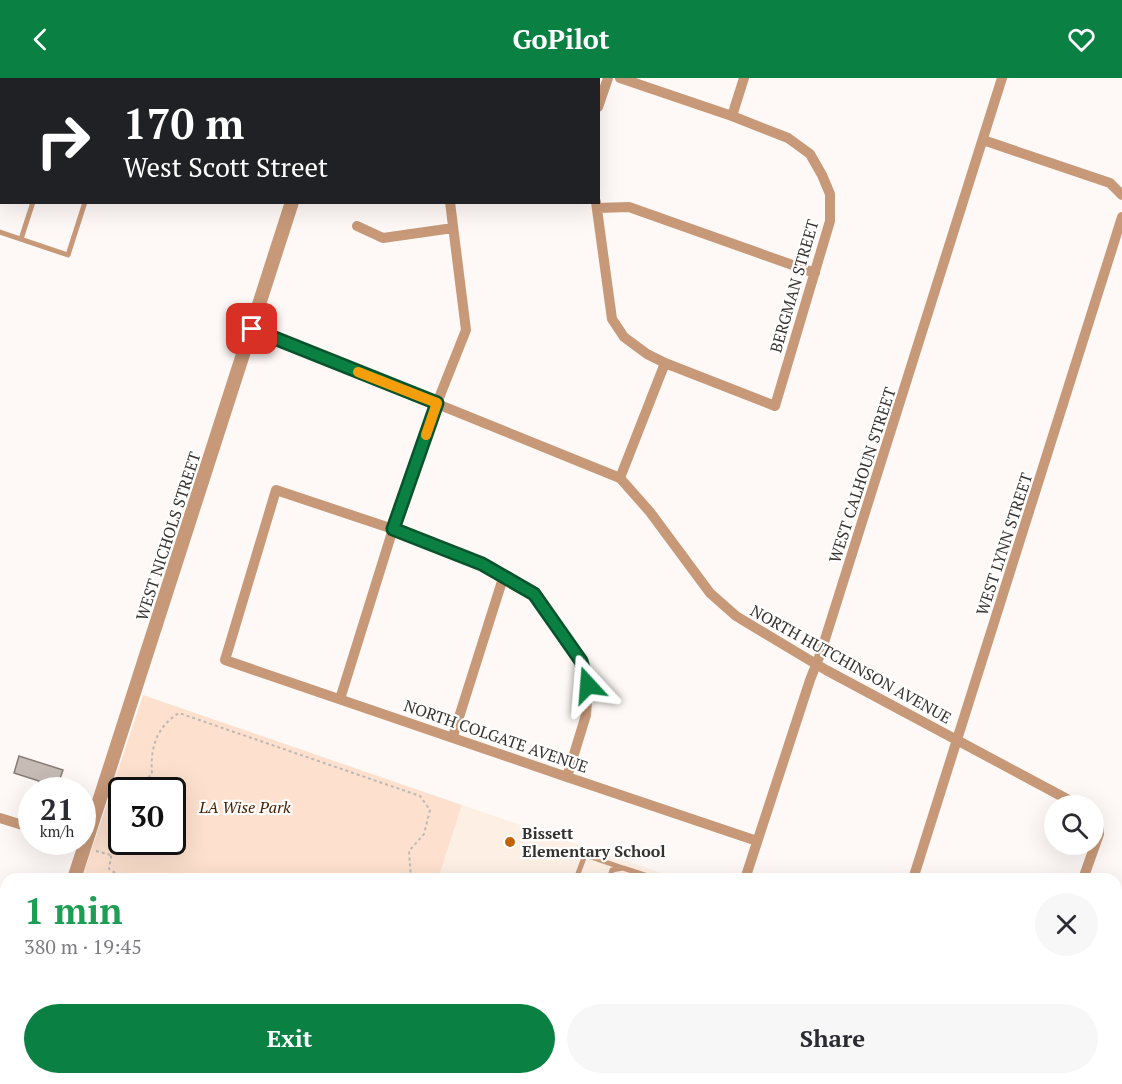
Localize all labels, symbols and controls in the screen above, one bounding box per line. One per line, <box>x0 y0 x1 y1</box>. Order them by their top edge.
text: GoPilot <box>512 21 610 57</box>
icon: back <box>24 23 57 56</box>
icon: heart <box>1065 23 1098 56</box>
text: 170 m <box>123 95 244 151</box>
icon: right <box>24 102 102 180</box>
text: West Scott Street <box>123 149 328 185</box>
street label: BERGMAN STREET <box>764 217 824 355</box>
pin <box>226 303 277 354</box>
icon: arrive <box>235 312 268 345</box>
street label: WEST CALHOUN STREET <box>823 384 901 566</box>
street label: WEST NICHOLS STREET <box>130 449 206 623</box>
street label: WEST LYNN STREET <box>971 470 1037 618</box>
street label: NORTH HUTCHINSON AVENUE <box>747 599 955 729</box>
position arrow <box>556 653 620 717</box>
street label: NORTH COLGATE AVENUE <box>401 694 591 778</box>
speed limit sign: 30 <box>108 777 186 855</box>
text: 21 <box>40 789 74 829</box>
map controls <box>1044 795 1104 855</box>
button: search <box>1044 795 1104 855</box>
park label: LA Wise Park <box>198 796 291 818</box>
text: km/h <box>40 821 74 841</box>
place label: Bissett Elementary School <box>522 822 666 862</box>
marker: Bissett Elementary School <box>503 835 517 849</box>
text: 1 min <box>24 887 122 934</box>
button: close <box>1035 893 1098 956</box>
text: 380 m · 19:45 <box>24 933 142 960</box>
button: Exit <box>24 1004 555 1073</box>
button: Share <box>567 1004 1098 1073</box>

